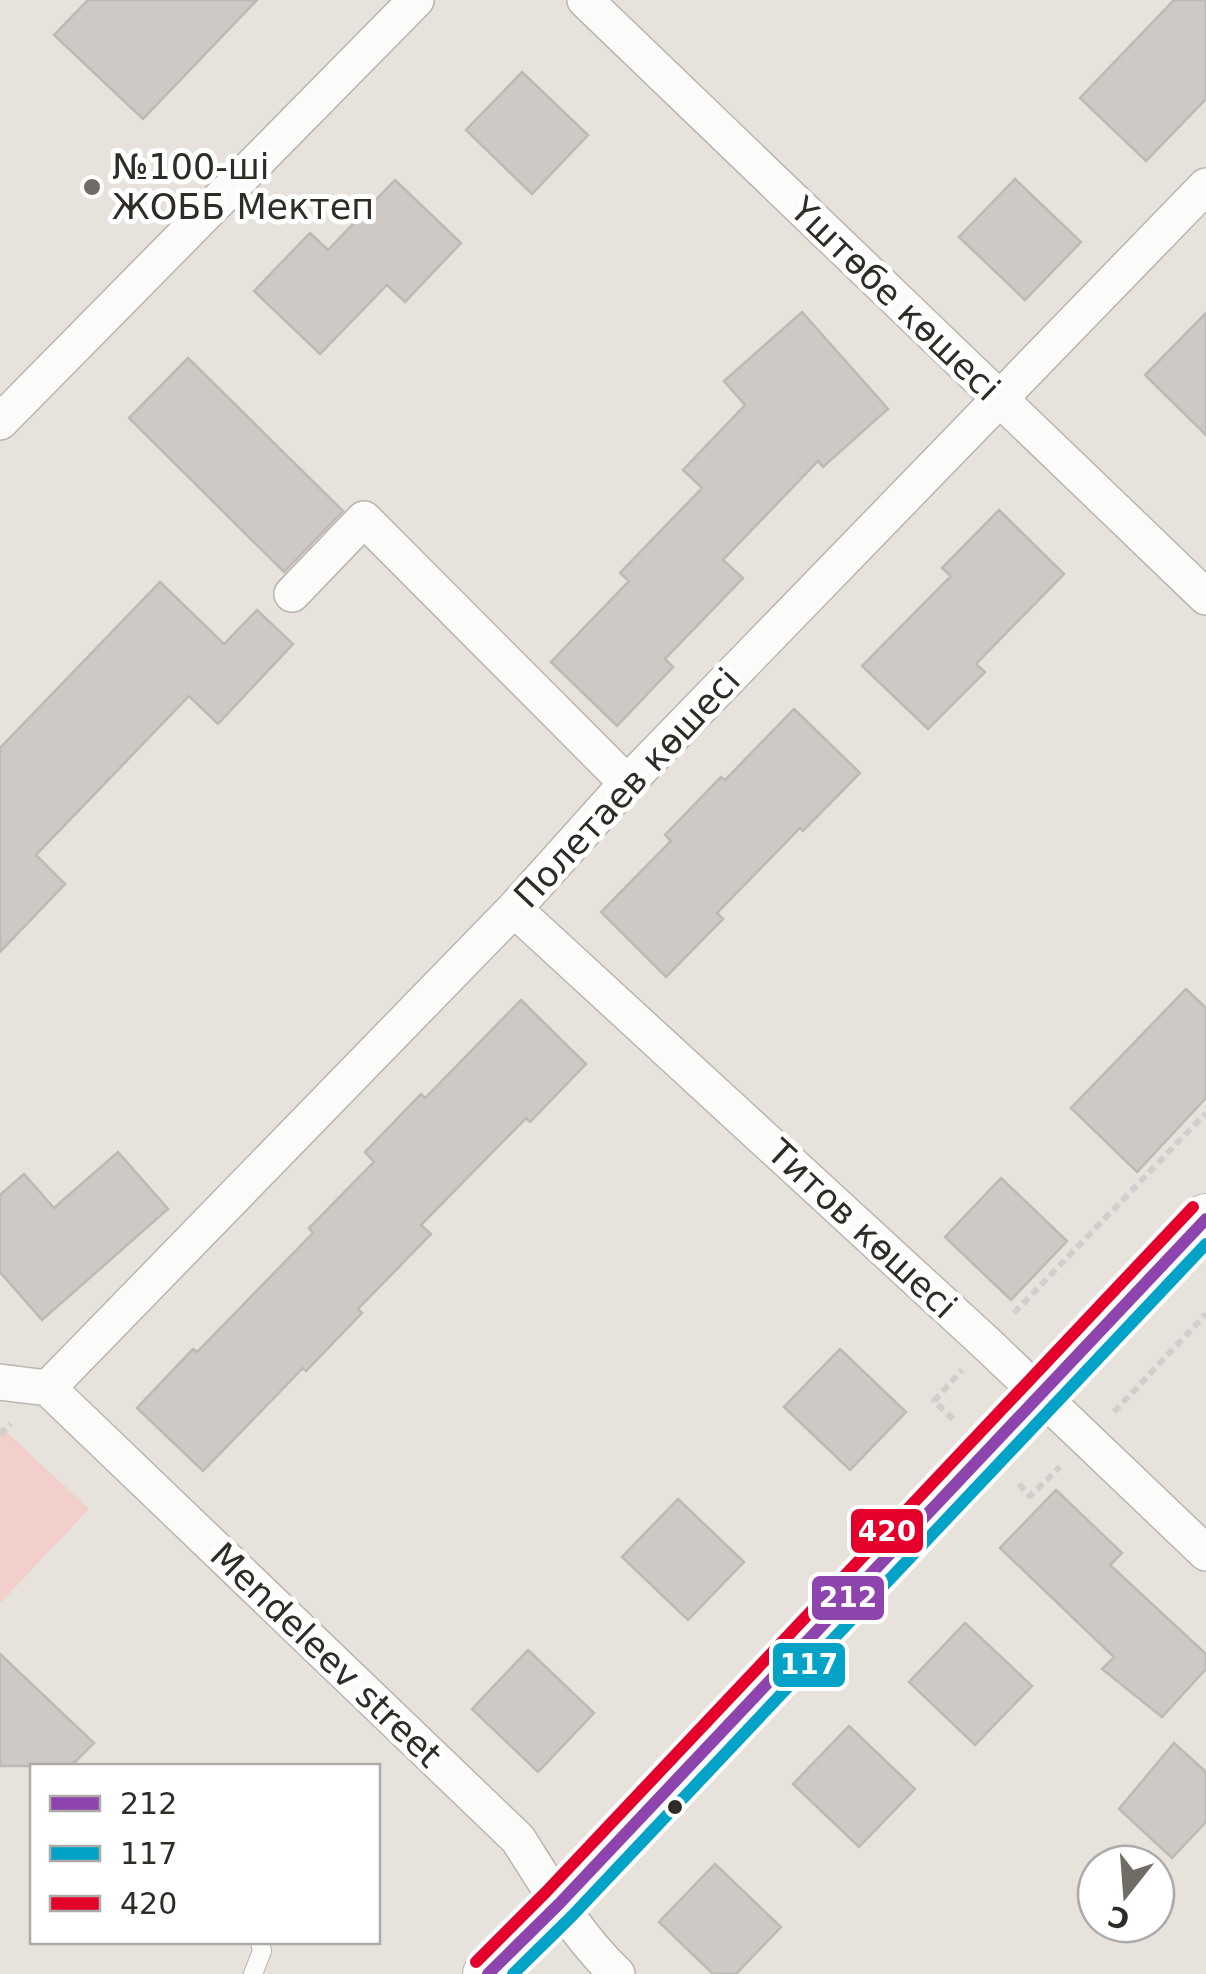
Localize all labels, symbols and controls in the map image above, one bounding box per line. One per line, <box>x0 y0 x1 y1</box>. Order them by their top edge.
place label: №100-ші ЖОББ Мектеп <box>112 147 374 227</box>
marker: №100-ші ЖОББ Мектеп <box>81 176 103 198</box>
street label: Үштөбе көшесі <box>782 189 1008 409</box>
street label: Полетаев көшесі <box>506 660 748 916</box>
street label: Титов көшесі <box>759 1131 964 1326</box>
line badge: 420 <box>849 1507 925 1555</box>
text: 420 <box>858 1515 916 1548</box>
street label: Mendeleev street <box>203 1535 449 1775</box>
line badge: 212 <box>810 1574 886 1622</box>
text: 212 <box>819 1581 877 1614</box>
line badge: 117 <box>771 1641 847 1689</box>
text: 117 <box>780 1648 838 1681</box>
legend <box>30 1764 380 1944</box>
text: 212 <box>120 1786 177 1821</box>
unlabelled marker <box>665 1797 685 1817</box>
text: 117 <box>120 1836 177 1871</box>
north arrow <box>1076 1844 1176 1944</box>
text: 420 <box>120 1886 177 1921</box>
text: С <box>1104 1899 1133 1936</box>

